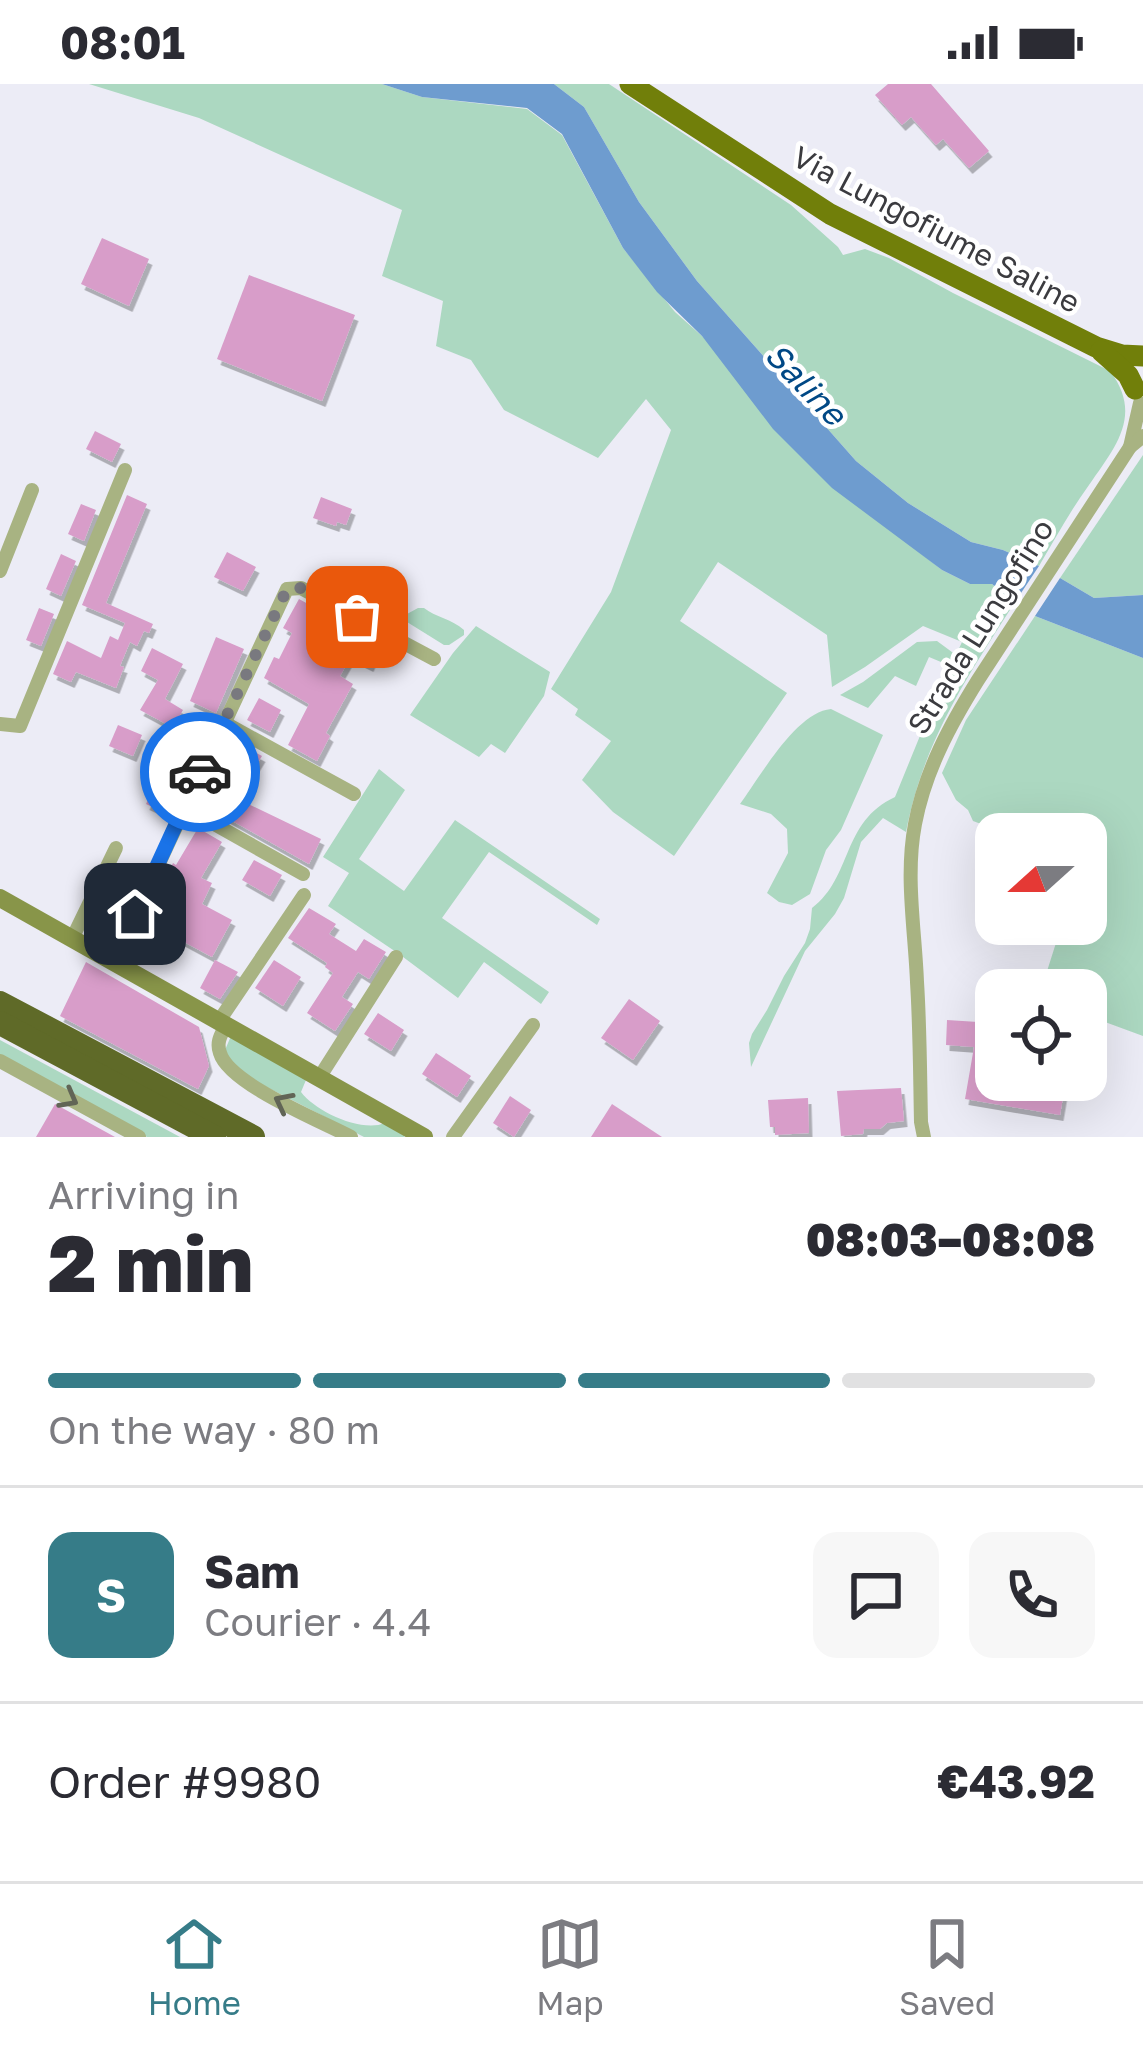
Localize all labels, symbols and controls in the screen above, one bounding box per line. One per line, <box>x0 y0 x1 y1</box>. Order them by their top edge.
text: 08:01 <box>60 15 185 69</box>
street label: Via Lungofiume Saline <box>787 138 1086 320</box>
water label: Saline <box>758 335 857 435</box>
street label: Strada Lungofino <box>900 512 1061 741</box>
pin <box>306 566 408 668</box>
icon: bag <box>324 584 390 650</box>
courier <box>140 712 260 832</box>
icon: car <box>167 739 233 805</box>
north arrow <box>975 813 1107 945</box>
map controls <box>975 813 1107 1101</box>
pin <box>84 863 186 965</box>
icon: home <box>102 881 168 947</box>
button: locate <box>975 969 1107 1101</box>
one-way arrow <box>57 1085 78 1108</box>
one-way arrow <box>274 1093 295 1116</box>
text: Arriving in <box>48 1171 239 1218</box>
text: 08:03–08:08 <box>806 1212 1095 1266</box>
text: 2 min <box>48 1216 253 1309</box>
text: On the way · 80 m <box>48 1406 380 1453</box>
button: chat <box>813 1532 939 1658</box>
button: phone <box>969 1532 1095 1658</box>
text: Sam <box>204 1544 300 1598</box>
text: S <box>96 1568 126 1622</box>
text: Courier · 4.4 <box>204 1598 432 1645</box>
text: Order #9980 <box>48 1754 321 1808</box>
text: €43.92 <box>937 1754 1095 1808</box>
tab: Home <box>148 1911 241 2022</box>
tab: Map <box>536 1911 604 2022</box>
tab: Saved <box>899 1911 995 2022</box>

